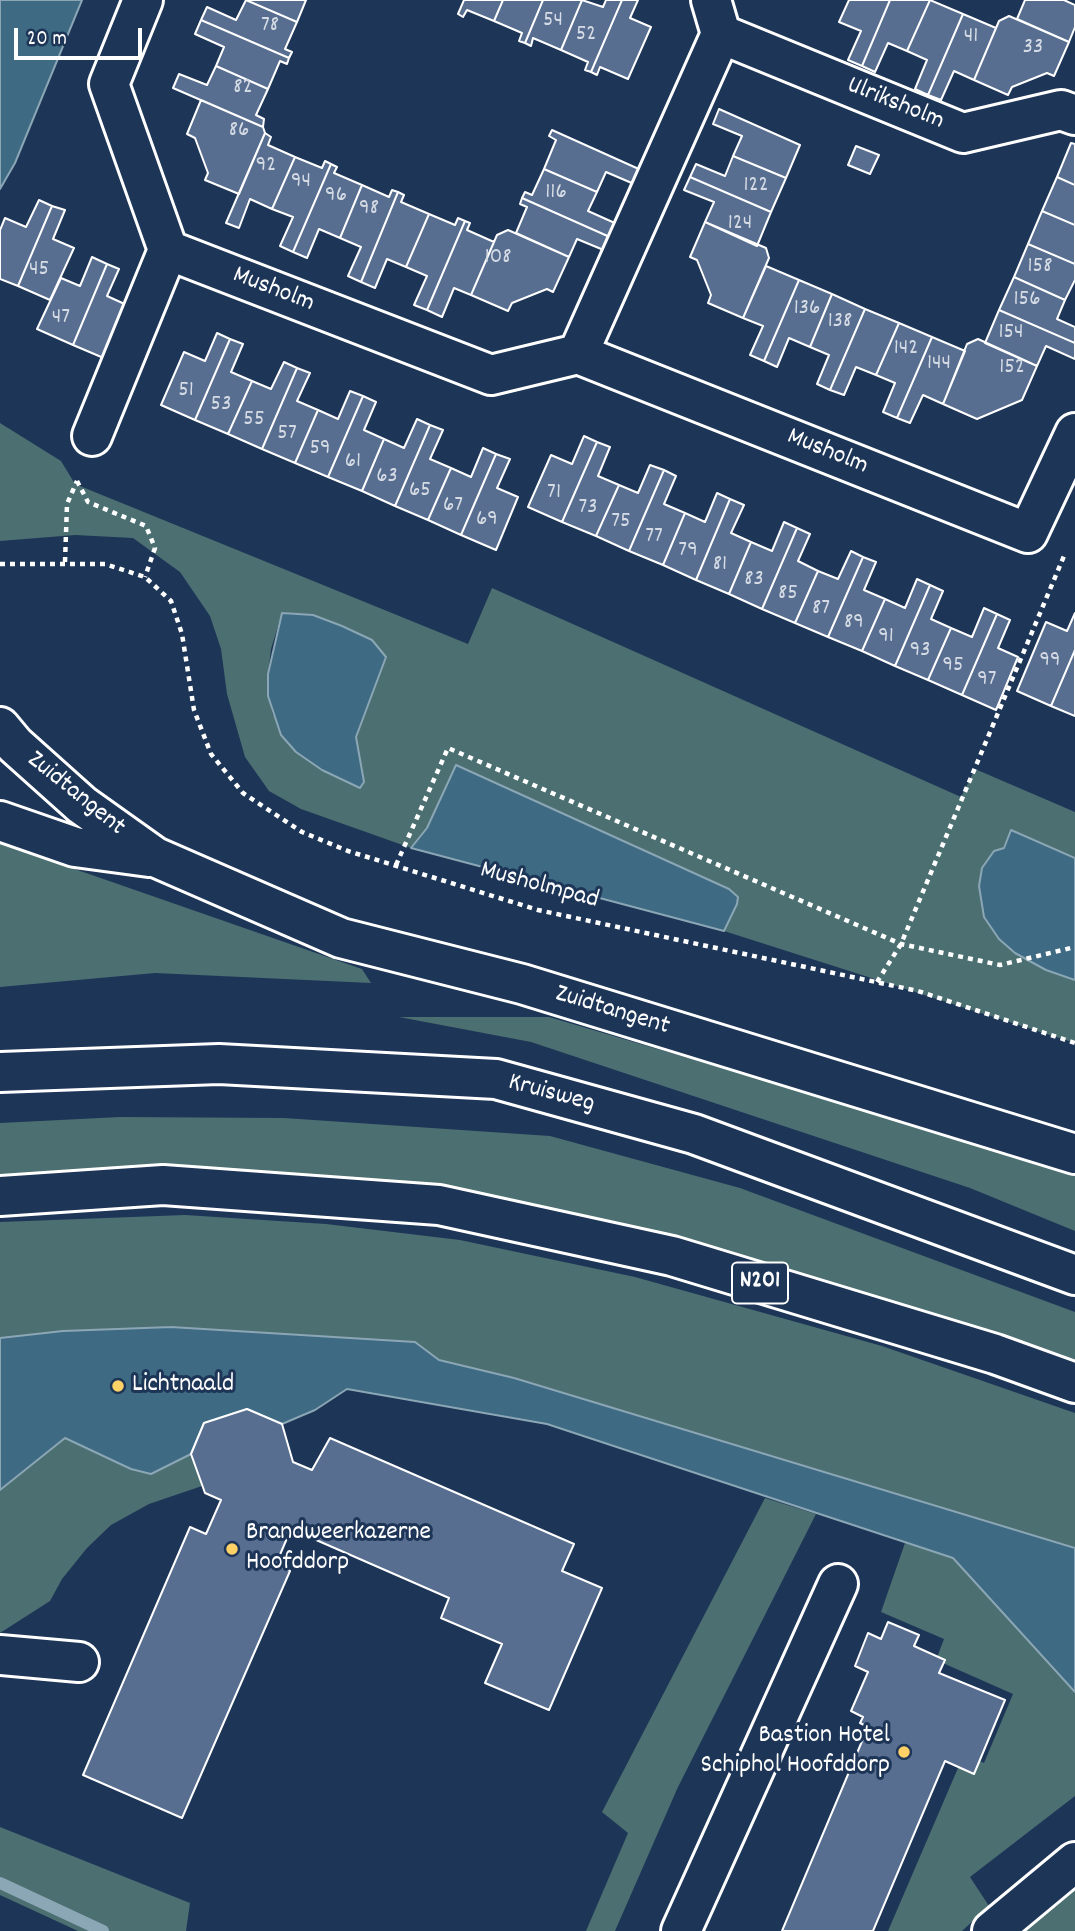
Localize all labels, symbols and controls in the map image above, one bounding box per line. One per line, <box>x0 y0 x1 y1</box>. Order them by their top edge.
house number: 54 <box>543 8 563 36</box>
house number: 78 <box>261 13 279 41</box>
scale bar <box>18 14 145 58</box>
house number: 52 <box>576 22 596 50</box>
house number: 41 <box>964 24 978 52</box>
text: 20 m <box>27 25 67 55</box>
house number: 33 <box>1023 35 1043 63</box>
street label: Ulriksholm <box>842 71 948 139</box>
house number: 82 <box>233 75 253 103</box>
house number: 86 <box>229 118 249 146</box>
house number: 92 <box>256 153 276 181</box>
house number: 94 <box>291 169 311 197</box>
house number: 122 <box>743 173 769 201</box>
house number: 116 <box>545 180 567 208</box>
house number: 96 <box>325 183 347 211</box>
house number: 98 <box>359 196 379 224</box>
house number: 124 <box>728 211 752 239</box>
house number: 108 <box>485 245 511 273</box>
house number: 158 <box>1028 254 1052 282</box>
house number: 45 <box>29 257 49 285</box>
street label: Musholm <box>228 261 318 321</box>
house number: 156 <box>1014 287 1040 315</box>
house number: 136 <box>794 296 820 324</box>
house number: 47 <box>52 305 70 333</box>
house number: 138 <box>828 309 852 337</box>
house number: 154 <box>998 320 1024 348</box>
house number: 142 <box>894 336 918 364</box>
house number: 144 <box>927 351 951 379</box>
house number: 152 <box>999 355 1025 383</box>
house number: 51 <box>178 378 194 406</box>
house number: 53 <box>211 392 231 420</box>
house number: 55 <box>243 407 265 435</box>
house number: 57 <box>277 421 297 449</box>
street label: Musholm <box>782 423 872 483</box>
house number: 59 <box>309 436 331 464</box>
house number: 61 <box>345 449 361 477</box>
house number: 63 <box>376 464 398 492</box>
house number: 65 <box>409 478 431 506</box>
house number: 71 <box>547 480 561 508</box>
house number: 67 <box>443 493 463 521</box>
house number: 73 <box>578 495 598 523</box>
house number: 69 <box>476 507 498 535</box>
house number: 75 <box>611 509 631 537</box>
house number: 77 <box>645 524 663 552</box>
house number: 79 <box>678 538 698 566</box>
house number: 81 <box>713 552 727 580</box>
house number: 83 <box>744 567 764 595</box>
house number: 85 <box>778 581 798 609</box>
house number: 87 <box>812 596 830 624</box>
house number: 89 <box>844 610 864 638</box>
house number: 91 <box>878 624 894 652</box>
house number: 93 <box>910 638 930 666</box>
house number: 99 <box>1039 648 1061 676</box>
house number: 95 <box>942 653 964 681</box>
house number: 97 <box>977 667 997 695</box>
street label: Zuidtangent <box>19 746 131 844</box>
street label: Musholmpad <box>476 856 602 918</box>
street label: Zuidtangent <box>551 980 673 1044</box>
street label: Kruisweg <box>504 1069 598 1121</box>
road number: N201 <box>732 1262 788 1303</box>
place label: Lichtnaald <box>132 1370 234 1402</box>
marker: Lichtnaald <box>110 1378 126 1394</box>
place label: Brandweerkazerne Hoofddorp <box>246 1518 431 1580</box>
marker: Brandweerkazerne Hoofddorp <box>224 1541 240 1557</box>
place label: Bastion Hotel Schiphol Hoofddorp <box>701 1721 890 1782</box>
marker: Bastion Hotel Schiphol Hoofddorp <box>896 1744 912 1760</box>

